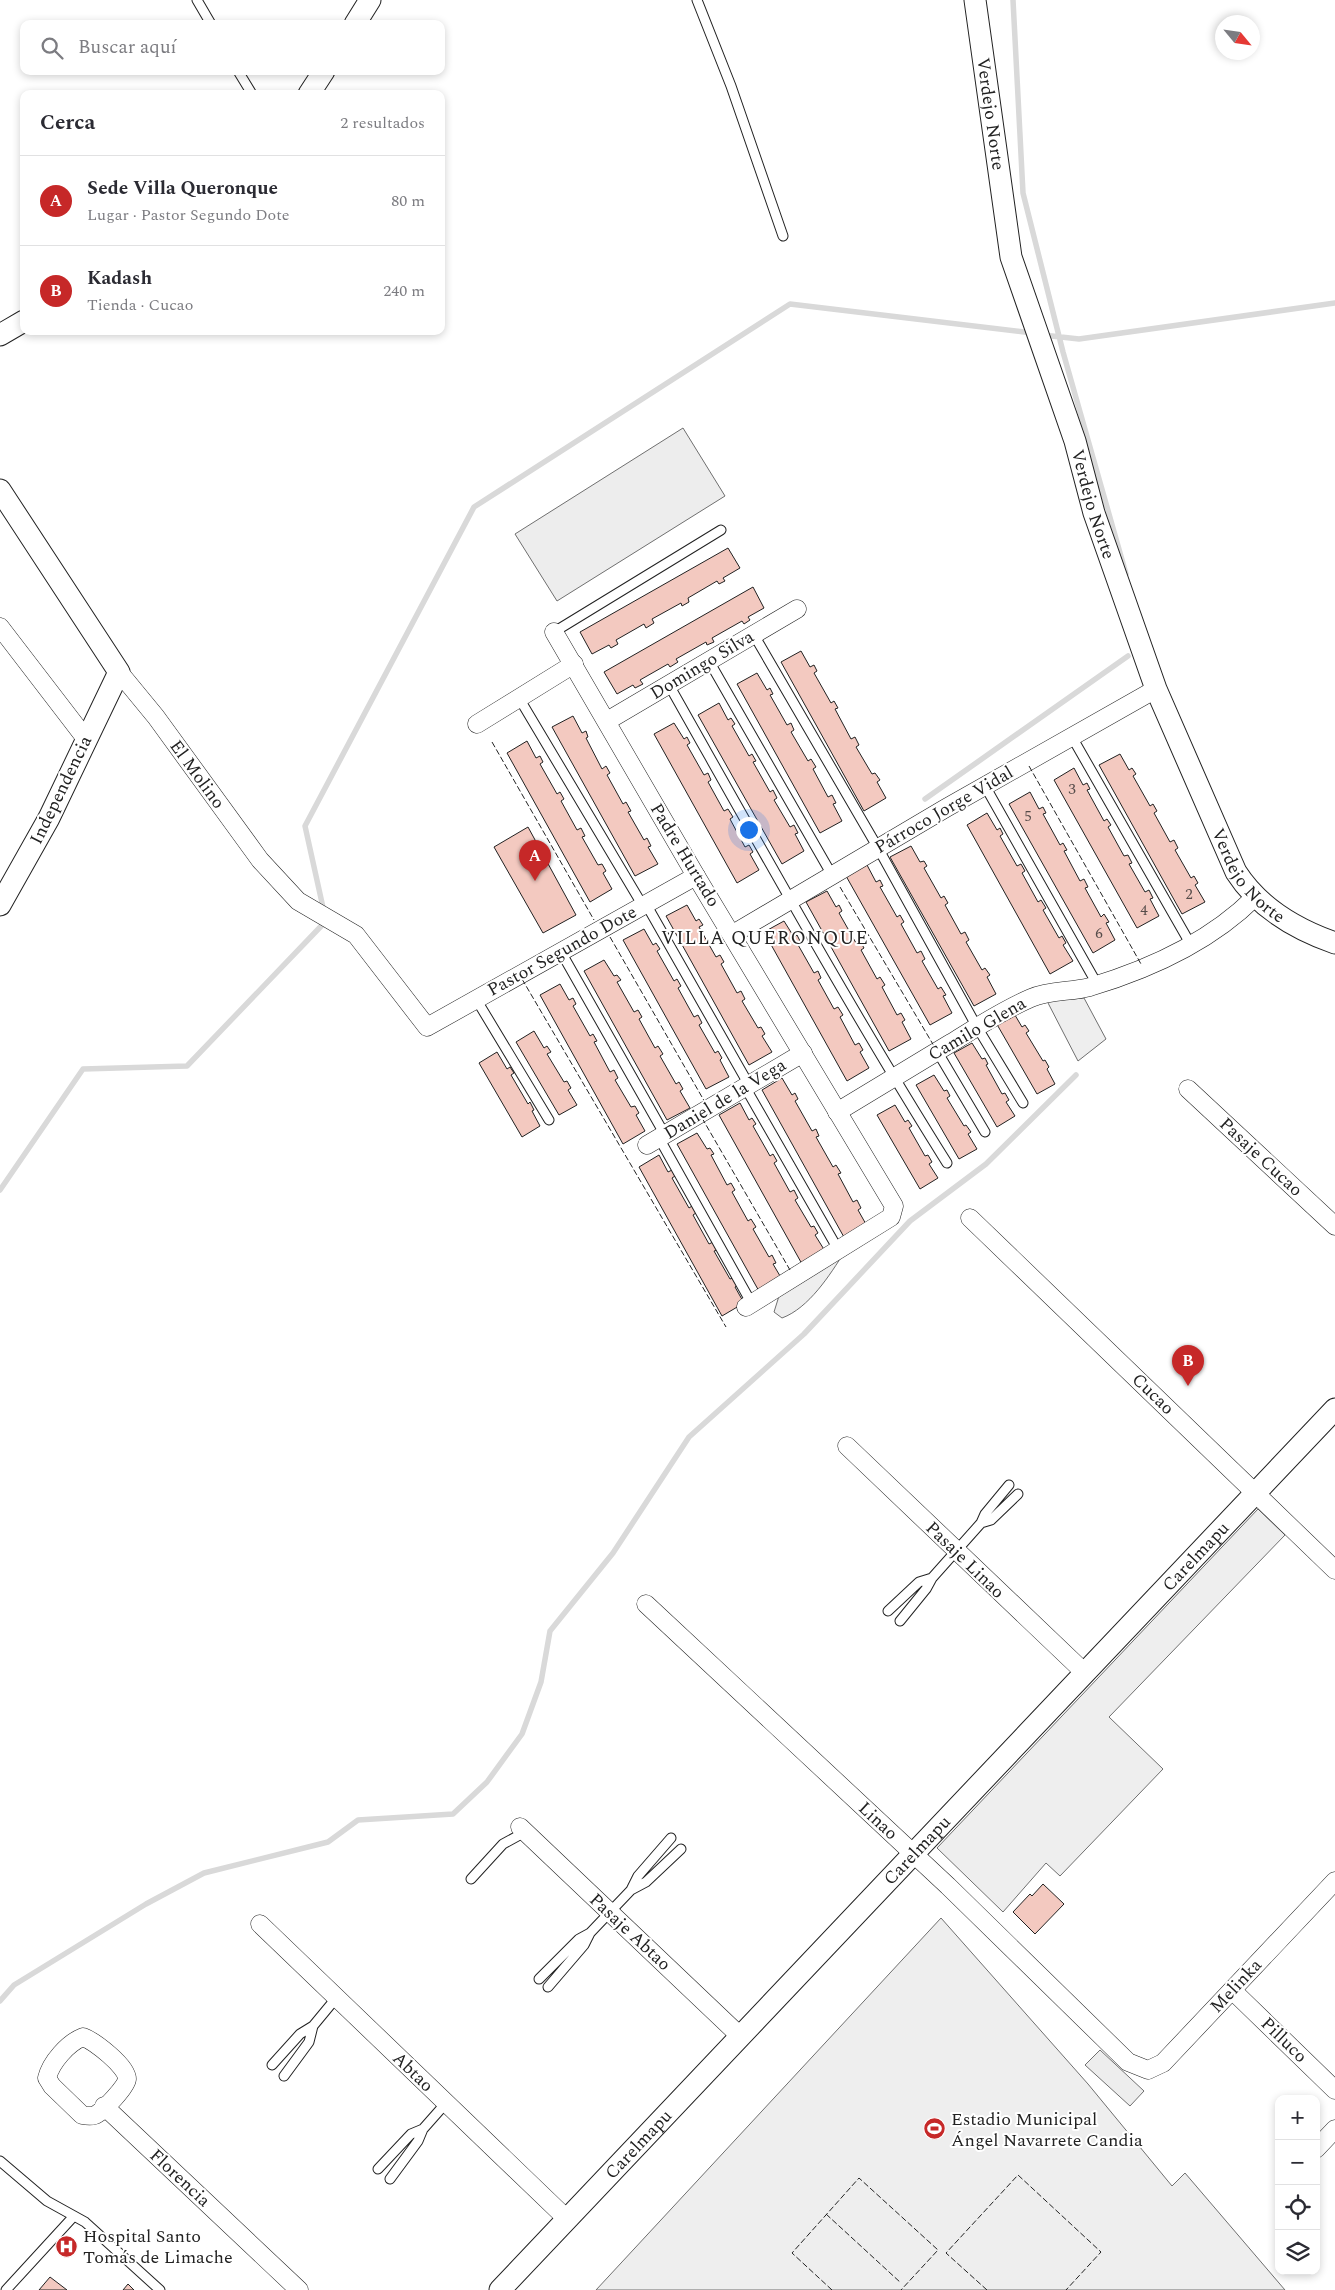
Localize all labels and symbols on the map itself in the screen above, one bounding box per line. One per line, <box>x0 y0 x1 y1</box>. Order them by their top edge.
north arrow <box>1215 15 1260 60</box>
street label: Verdejo Norte <box>970 56 1012 172</box>
street label: Verdejo Norte <box>1064 446 1123 563</box>
street label: Domingo Silva <box>645 623 759 707</box>
street label: Independencia <box>23 731 99 849</box>
street label: El Molino <box>163 734 232 814</box>
street label: Párroco Jorge Vidal <box>870 759 1018 861</box>
house number: 3 <box>1068 778 1076 801</box>
street label: Padre Hurtado <box>643 798 727 912</box>
house number: 5 <box>1024 805 1032 828</box>
your location <box>736 817 762 843</box>
street label: Verdejo Norte <box>1205 824 1291 930</box>
pin: A <box>519 840 551 881</box>
house number: 2 <box>1185 883 1193 906</box>
street label: Pastor Segundo Dote <box>482 899 642 1003</box>
house number: 4 <box>1140 899 1148 922</box>
house number: 6 <box>1095 922 1103 945</box>
district label: VILLA QUERONQUE <box>661 924 869 953</box>
street label: Camilo Glena <box>923 990 1031 1068</box>
street label: Daniel de la Vega <box>659 1052 792 1146</box>
street label: Pasaje Cucao <box>1213 1111 1309 1203</box>
pin: B <box>1172 1345 1204 1386</box>
street label: Cucao <box>1126 1367 1180 1421</box>
street label: Pasaje Linao <box>919 1515 1011 1605</box>
street label: Carelmapu <box>1156 1515 1235 1597</box>
street label: Linao <box>852 1795 904 1847</box>
street label: Carelmapu <box>877 1809 957 1891</box>
street label: Pasaje Abtao <box>583 1887 677 1977</box>
street label: Melinka <box>1204 1953 1268 2019</box>
street label: Pilluco <box>1254 2011 1314 2069</box>
street label: Abtao <box>386 2046 440 2098</box>
street label: Carelmapu <box>598 2103 678 2185</box>
place label: Estadio Municipal Ángel Navarrete Candia <box>951 2106 1143 2154</box>
sports icon: Estadio Municipal Ángel Navarrete Candia <box>923 2117 947 2141</box>
street label: Florencia <box>143 2143 217 2214</box>
place label: Hospital Santo Tomás de Limache <box>83 2223 233 2271</box>
hospital icon: Hospital Santo Tomás de Limache <box>55 2234 79 2258</box>

